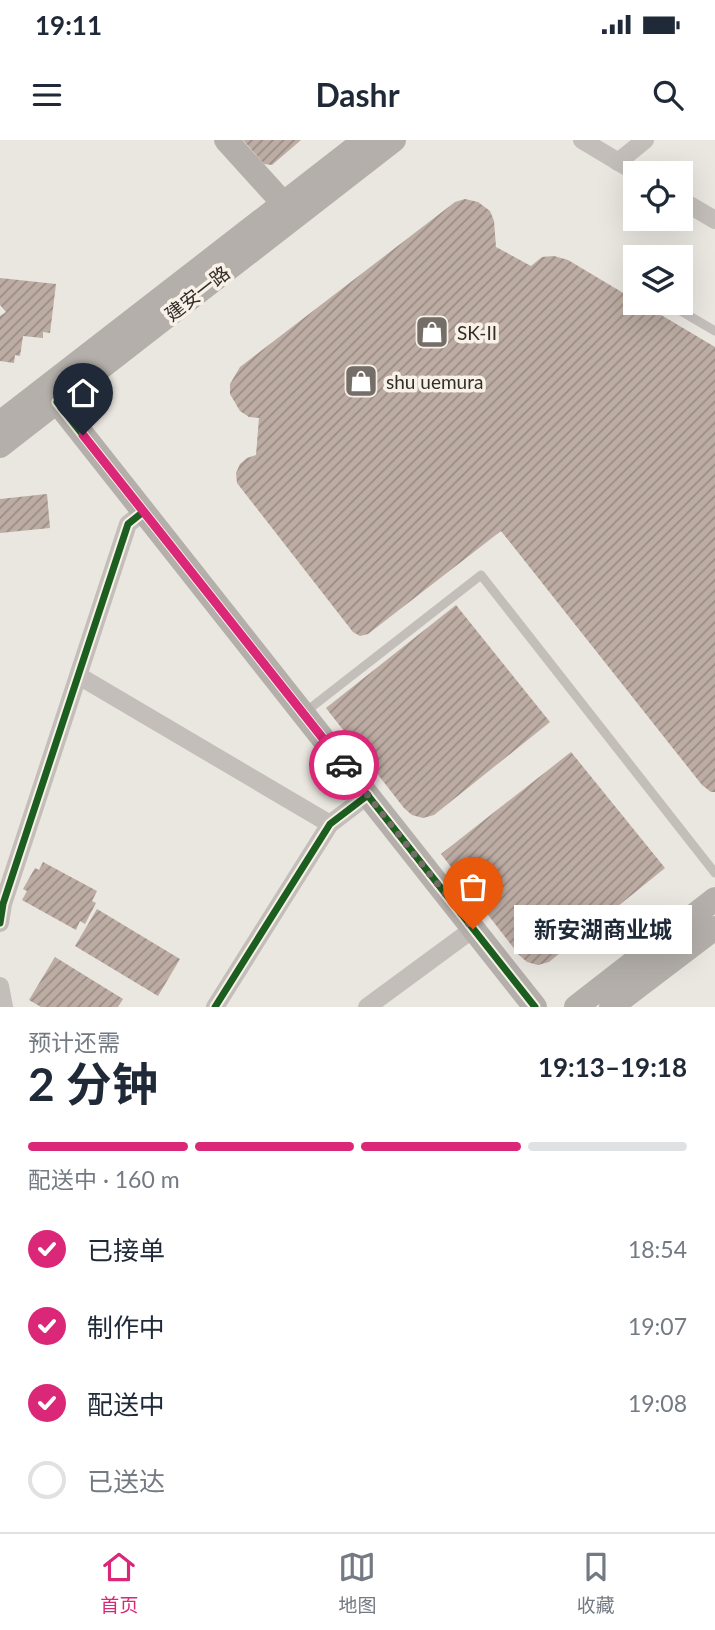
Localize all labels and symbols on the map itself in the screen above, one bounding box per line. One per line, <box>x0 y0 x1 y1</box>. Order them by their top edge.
street label: 建安一路 <box>160 261 234 325</box>
shop icon: SK-II <box>413 313 451 351</box>
place label: SK-II <box>457 321 497 344</box>
shop icon: shu uemura <box>342 362 380 400</box>
pin <box>53 363 113 435</box>
place label: shu uemura <box>386 370 483 393</box>
courier <box>309 730 379 800</box>
pin <box>443 857 503 929</box>
callout: 新安湖商业城 <box>515 904 694 954</box>

